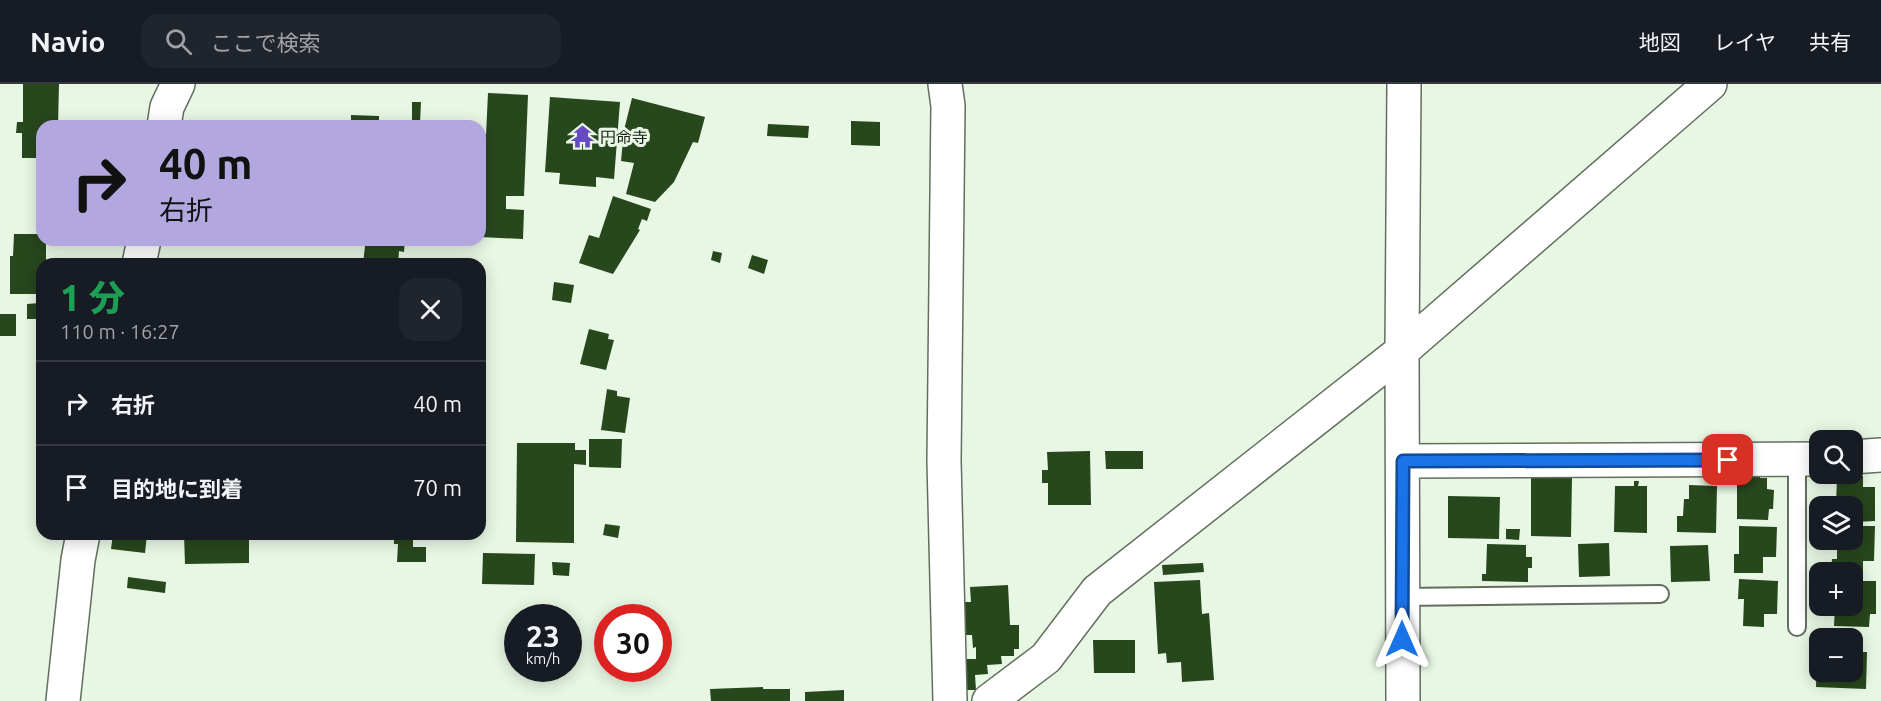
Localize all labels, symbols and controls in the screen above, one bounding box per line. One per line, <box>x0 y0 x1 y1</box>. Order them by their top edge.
search box <box>141 14 561 68</box>
icon: search <box>162 25 195 58</box>
text: Navio <box>30 26 105 57</box>
text: ここで検索 <box>210 30 320 55</box>
text: 地図 <box>1639 30 1681 54</box>
text: レイヤ <box>1714 30 1776 54</box>
text: 共有 <box>1809 30 1851 54</box>
temple icon: 円命寺 <box>569 124 595 150</box>
place label: 円命寺 <box>600 128 648 146</box>
text: 40 m <box>159 140 253 187</box>
icon: right <box>60 144 138 222</box>
text: 右折 <box>159 195 213 225</box>
text: 1 分 <box>60 277 125 318</box>
button: close <box>399 278 462 341</box>
text: 110 m · 16:27 <box>60 320 180 343</box>
icon: right <box>60 387 93 420</box>
text: 40 m <box>413 391 462 416</box>
text: 右折 <box>111 392 155 417</box>
map controls <box>1809 430 1863 682</box>
button: search <box>1809 430 1863 484</box>
pin <box>1702 434 1753 485</box>
icon: arrive <box>1711 443 1744 476</box>
icon: arrive <box>60 471 93 504</box>
text: 70 m <box>413 475 462 500</box>
text: 目的地に到着 <box>111 476 243 501</box>
button: layers <box>1809 496 1863 550</box>
button: + <box>1809 562 1863 616</box>
speed limit sign: 30 <box>594 604 672 682</box>
position arrow <box>1370 607 1434 671</box>
text: 23 <box>526 619 560 653</box>
button: − <box>1809 628 1863 682</box>
text: km/h <box>526 650 560 667</box>

